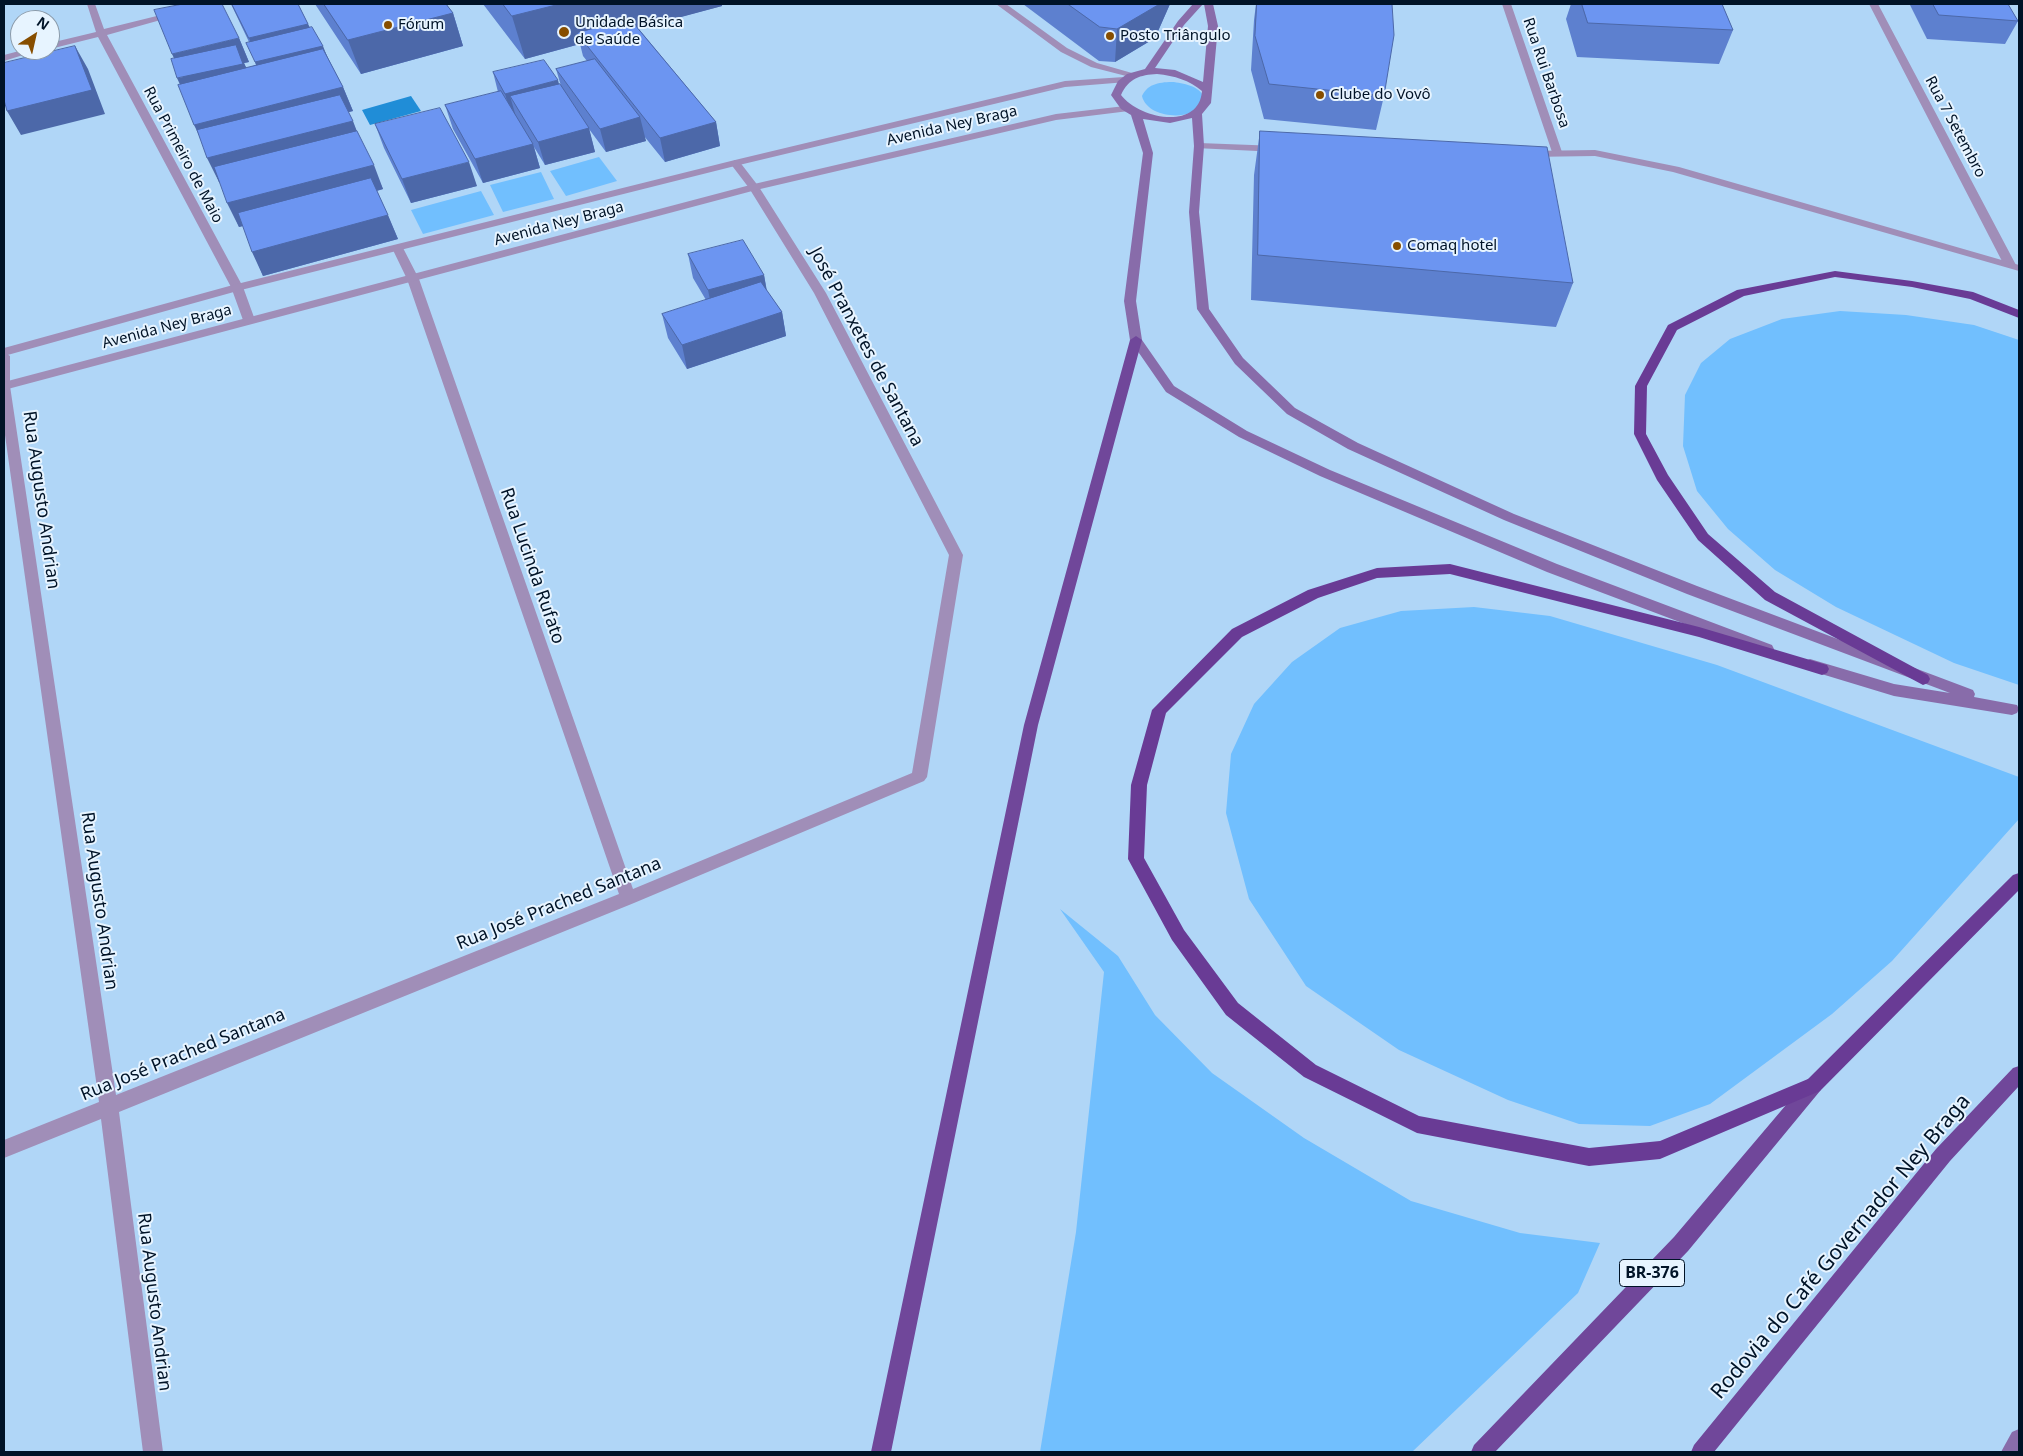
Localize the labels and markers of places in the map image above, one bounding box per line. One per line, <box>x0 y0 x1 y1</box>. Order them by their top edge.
place label: Unidade Básica de Saúde <box>575 14 683 49</box>
place label: Fórum <box>398 16 444 34</box>
marker: Fórum <box>382 19 394 31</box>
marker: Unidade Básica de Saúde <box>557 25 571 39</box>
place label: Posto Triângulo <box>1120 27 1231 45</box>
marker: Posto Triângulo <box>1104 30 1116 42</box>
place label: Clube do Vovô <box>1330 86 1431 104</box>
marker: Clube do Vovô <box>1314 89 1326 101</box>
place label: Comaq hotel <box>1407 237 1497 255</box>
marker: Comaq hotel <box>1391 240 1403 252</box>

